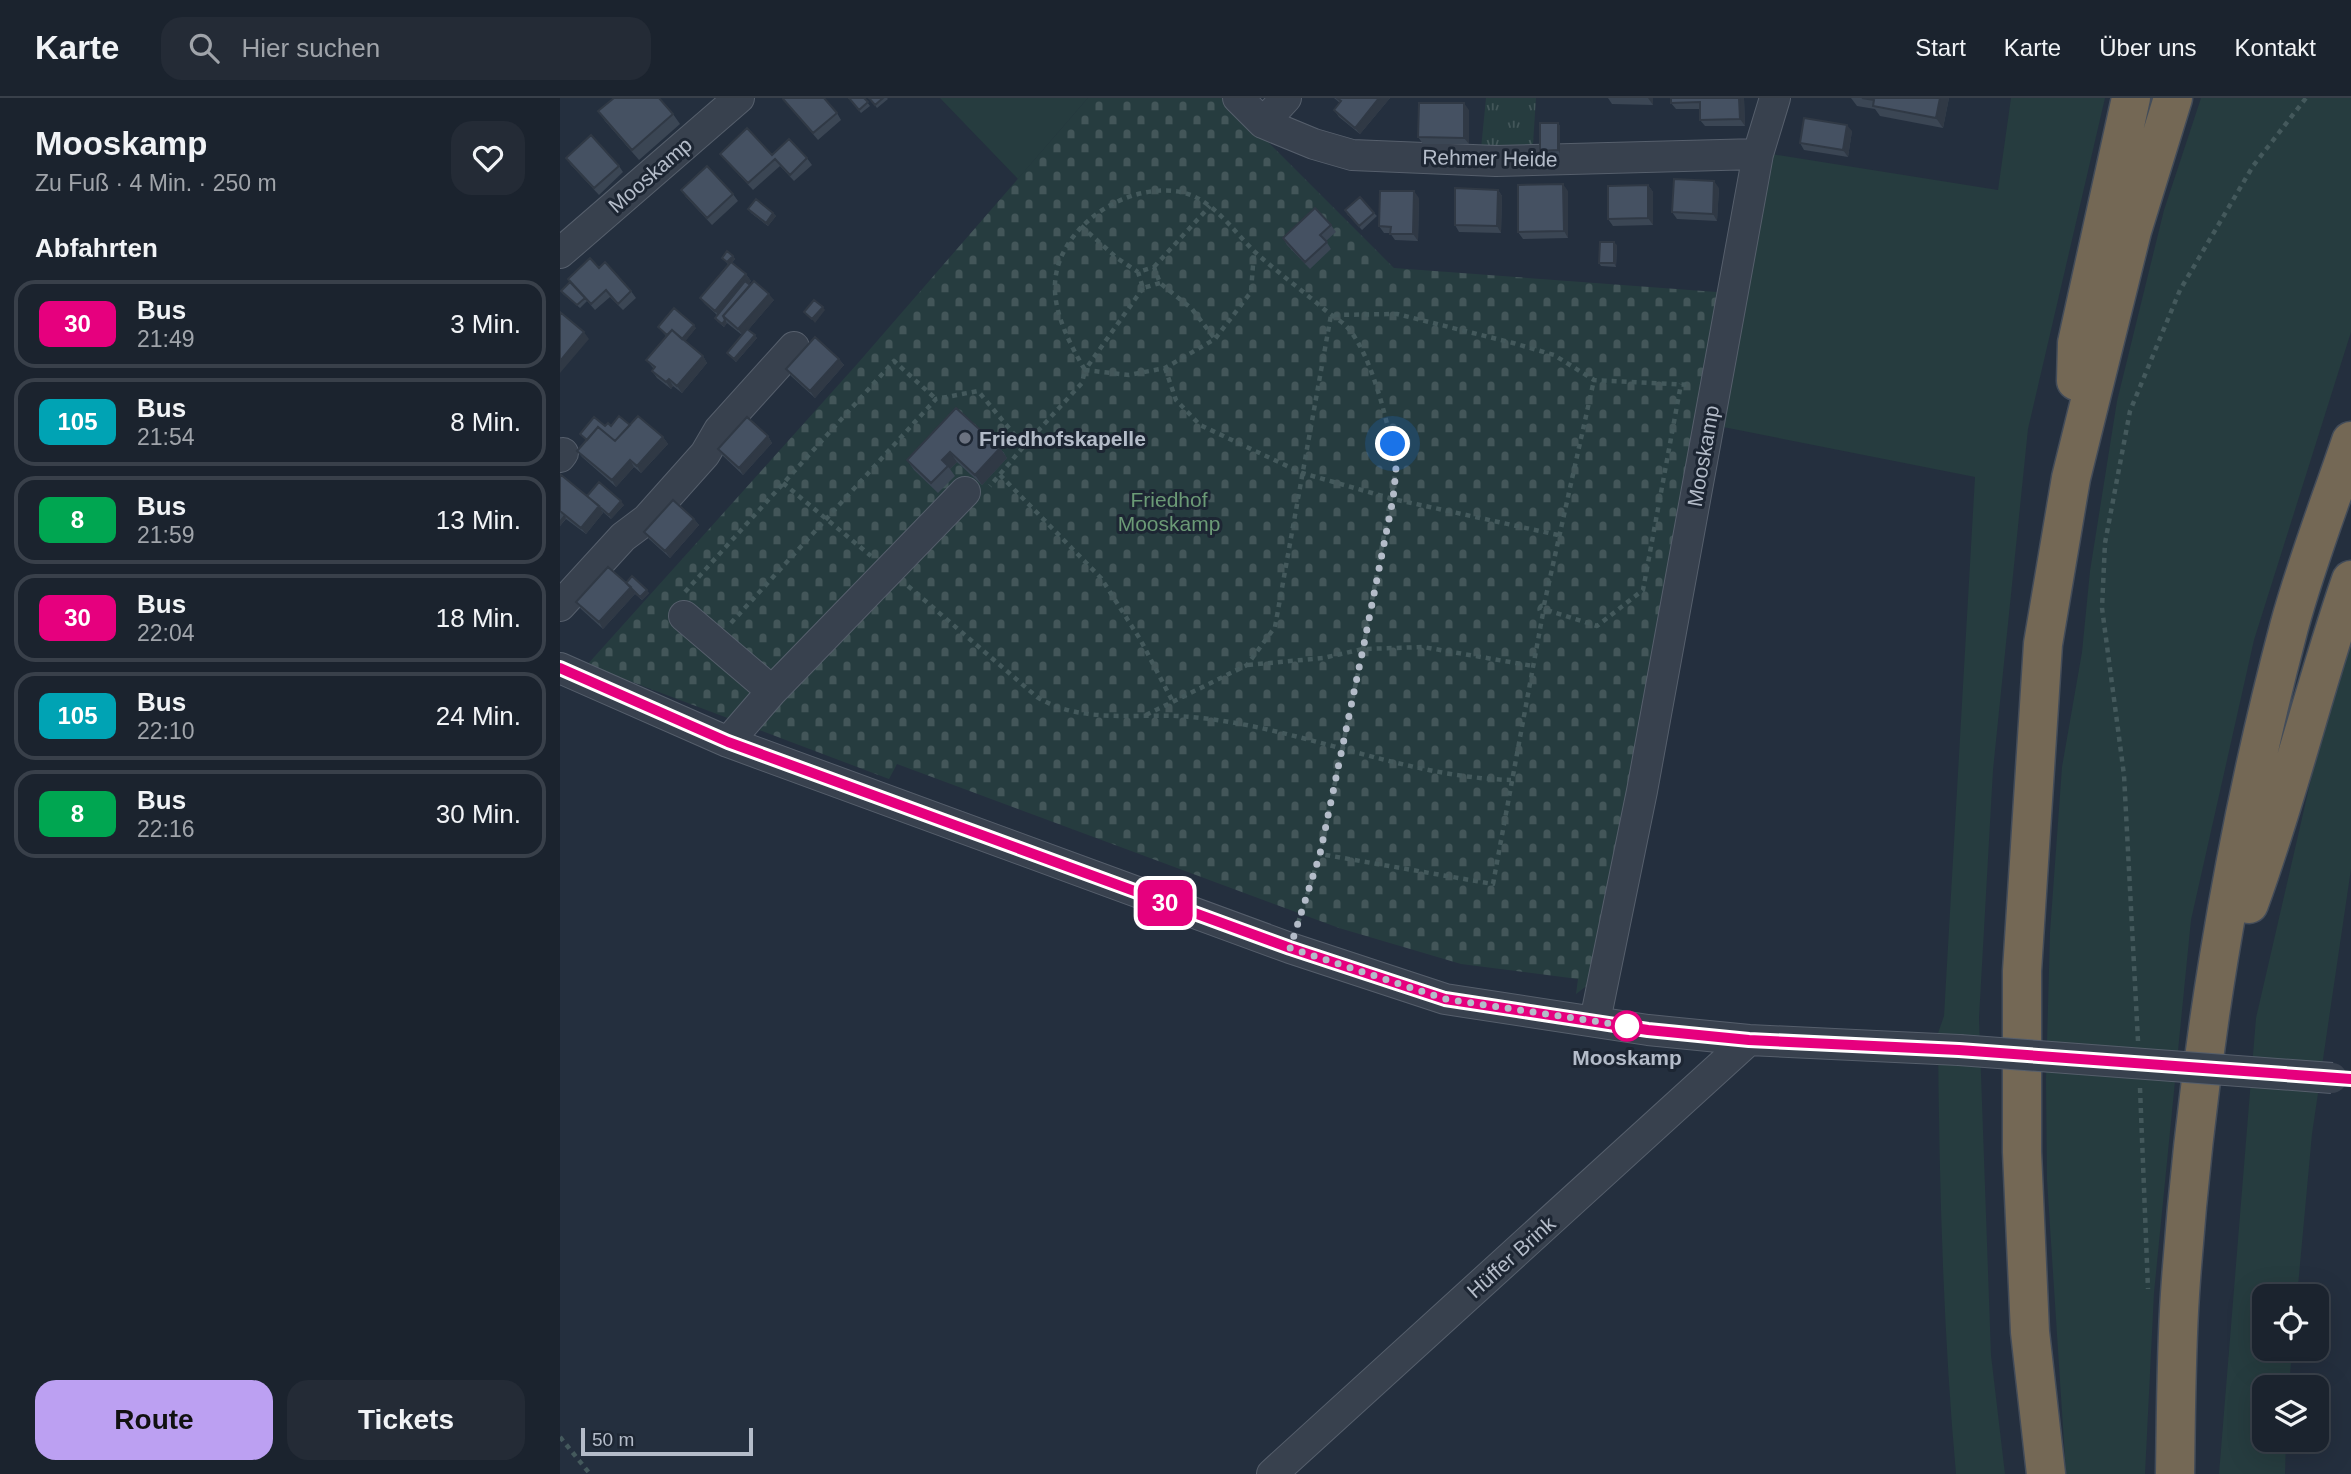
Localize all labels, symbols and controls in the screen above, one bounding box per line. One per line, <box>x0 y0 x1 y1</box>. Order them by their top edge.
search box <box>161 17 651 80</box>
text: Karte <box>35 29 119 66</box>
icon: search <box>185 29 223 67</box>
text: Hier suchen <box>241 33 380 63</box>
text: Start <box>1915 34 1966 61</box>
text: Karte <box>2004 34 2061 61</box>
text: Über uns <box>2099 34 2197 61</box>
text: Kontakt <box>2235 34 2316 61</box>
button: heart <box>451 121 525 195</box>
text: Mooskamp <box>35 125 207 162</box>
street label: Mooskamp <box>604 133 696 217</box>
street label: Rehmer Heide <box>1422 145 1558 171</box>
text: Zu Fuß · 4 Min. · 250 m <box>35 170 277 196</box>
text: Abfahrten <box>35 233 158 263</box>
text: Bus <box>137 295 186 325</box>
text: 3 Min. <box>450 309 521 339</box>
text: 30 <box>64 310 91 337</box>
text: 21:49 <box>137 326 195 352</box>
text: Bus <box>137 393 186 423</box>
street label: Mooskamp <box>1683 403 1723 509</box>
text: 8 Min. <box>450 407 521 437</box>
text: 105 <box>57 408 98 435</box>
text: 21:54 <box>137 424 195 450</box>
your location <box>1375 426 1410 461</box>
place label: Friedhofskapelle <box>979 427 1146 450</box>
marker: Friedhofskapelle <box>957 430 973 446</box>
park label: Friedhof Mooskamp <box>1118 488 1220 535</box>
text: Bus <box>137 491 186 521</box>
text: 13 Min. <box>436 505 521 535</box>
text: 8 <box>71 506 84 533</box>
text: 21:59 <box>137 522 195 548</box>
text: Bus <box>137 589 186 619</box>
text: 18 Min. <box>436 603 521 633</box>
text: 30 <box>64 604 91 631</box>
text: 22:04 <box>137 620 195 646</box>
text: Bus <box>137 687 186 717</box>
text: 24 Min. <box>436 701 521 731</box>
text: 105 <box>57 702 98 729</box>
text: 22:10 <box>137 718 195 744</box>
text: Bus <box>137 785 186 815</box>
text: 30 Min. <box>436 799 521 829</box>
text: 8 <box>71 800 84 827</box>
text: 22:16 <box>137 816 195 842</box>
line badge: 30 <box>1134 880 1196 926</box>
text: 30 <box>1152 889 1178 916</box>
marker: Mooskamp <box>1612 1011 1642 1041</box>
place label: Mooskamp <box>1572 1046 1682 1069</box>
street label: Hüffer Brink <box>1462 1211 1560 1303</box>
map controls <box>2252 1284 2329 1452</box>
button: locate <box>2252 1284 2329 1361</box>
button: layers <box>2252 1375 2329 1452</box>
button: Route <box>35 1380 273 1460</box>
button: Tickets <box>287 1380 525 1460</box>
scale bar <box>581 1425 752 1457</box>
text: 50 m <box>592 1429 634 1450</box>

